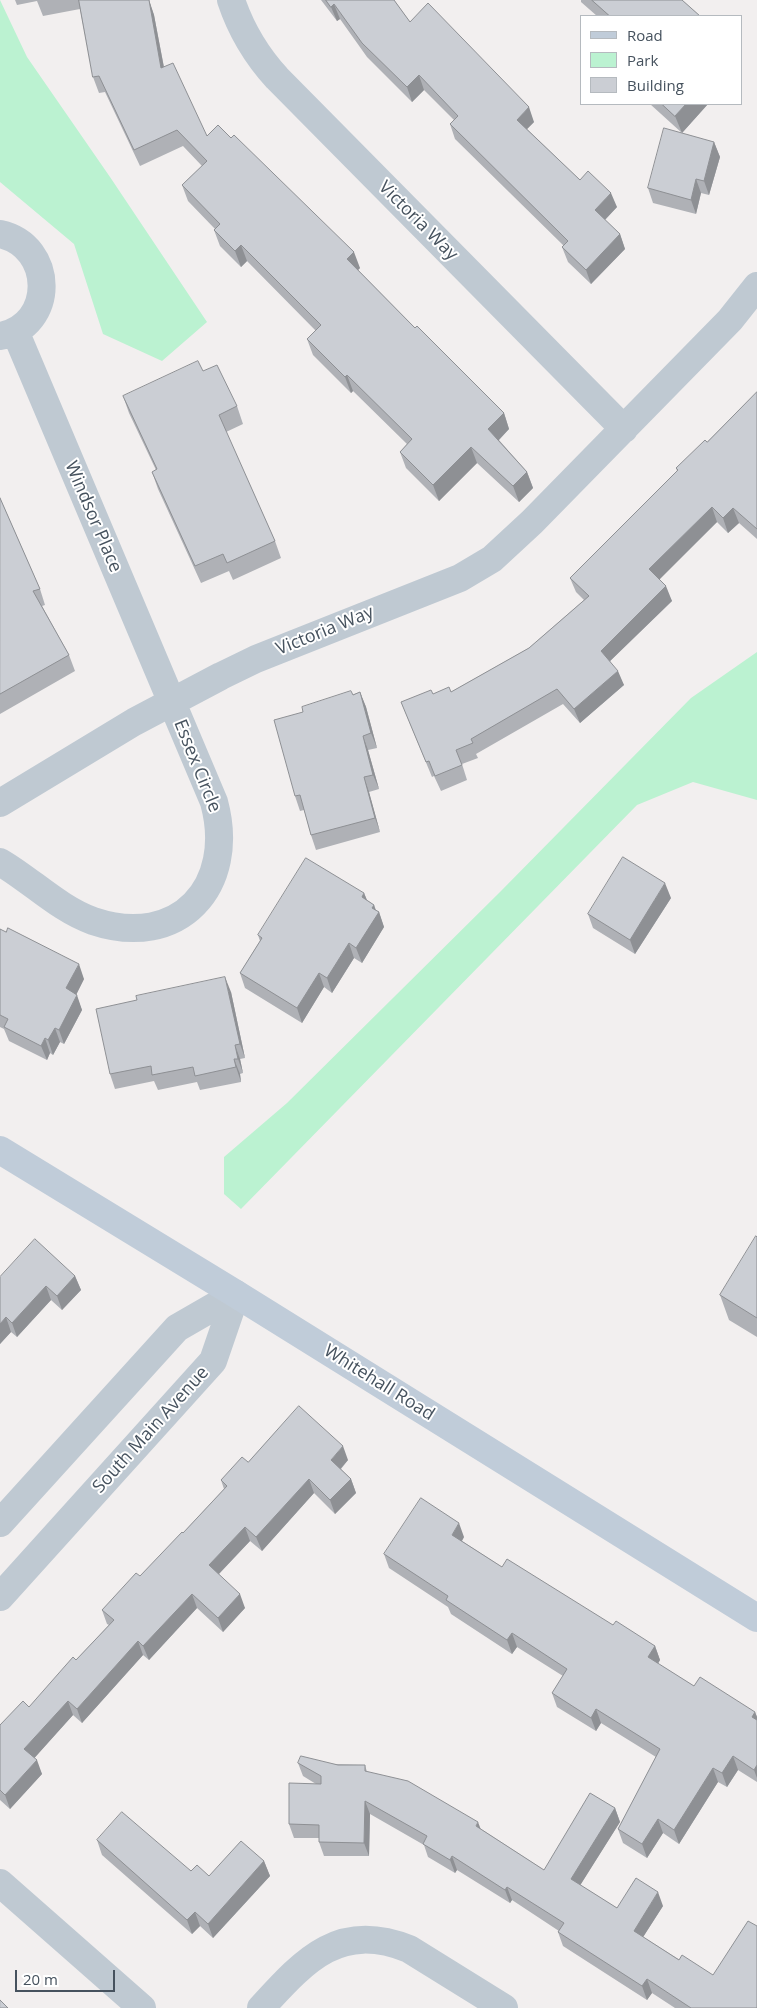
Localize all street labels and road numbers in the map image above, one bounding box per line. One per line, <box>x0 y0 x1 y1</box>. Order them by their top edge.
street label: Victoria Way <box>374 177 462 265</box>
street label: Windsor Place <box>60 458 126 576</box>
street label: Victoria Way <box>273 602 377 660</box>
street label: Essex Circle <box>169 717 225 815</box>
street label: Whitehall Road <box>320 1340 438 1426</box>
street label: South Main Avenue <box>88 1362 214 1498</box>

